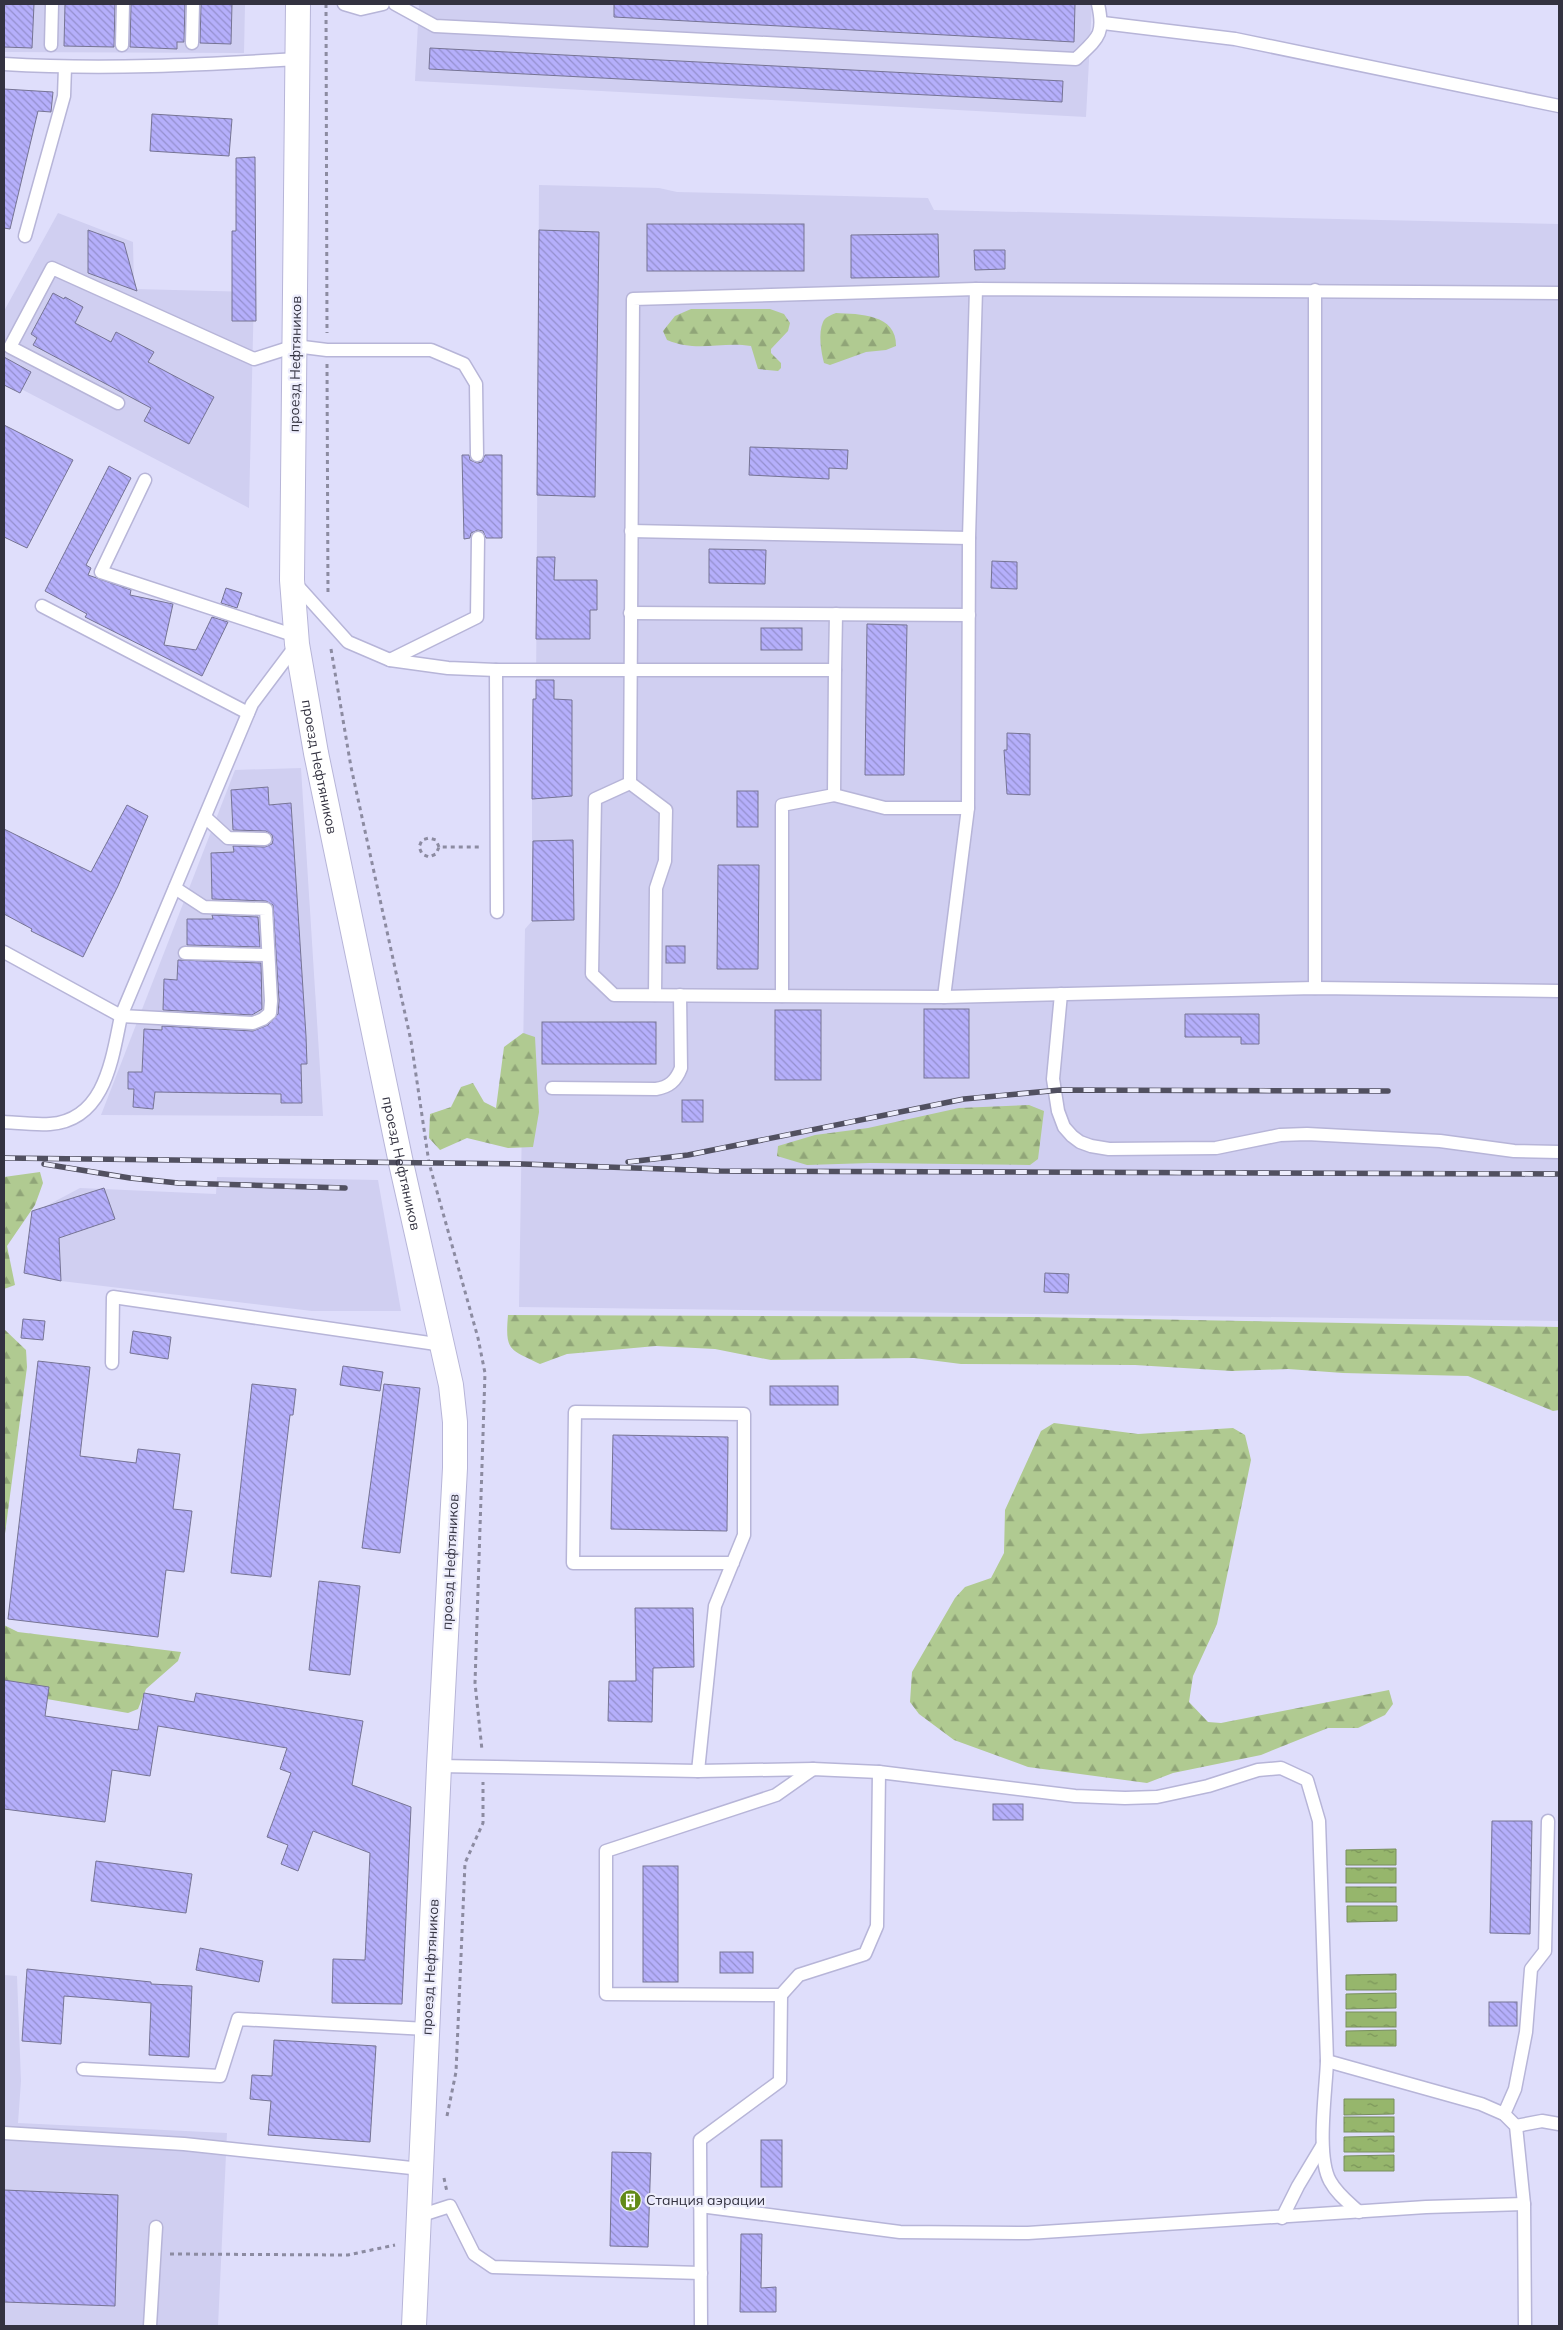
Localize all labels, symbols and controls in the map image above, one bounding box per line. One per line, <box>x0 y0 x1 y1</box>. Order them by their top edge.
street label: проезд Нефтяников <box>285 296 305 432</box>
street label: проезд Нефтяников <box>298 698 342 836</box>
street label: проезд Нефтяников <box>378 1095 425 1232</box>
street label: проезд Нефтяников <box>437 1493 463 1631</box>
street label: проезд Нефтяников <box>417 1898 443 2036</box>
building icon: Станция аэрации <box>618 2188 642 2212</box>
place label: Станция аэрации <box>646 2191 765 2209</box>

